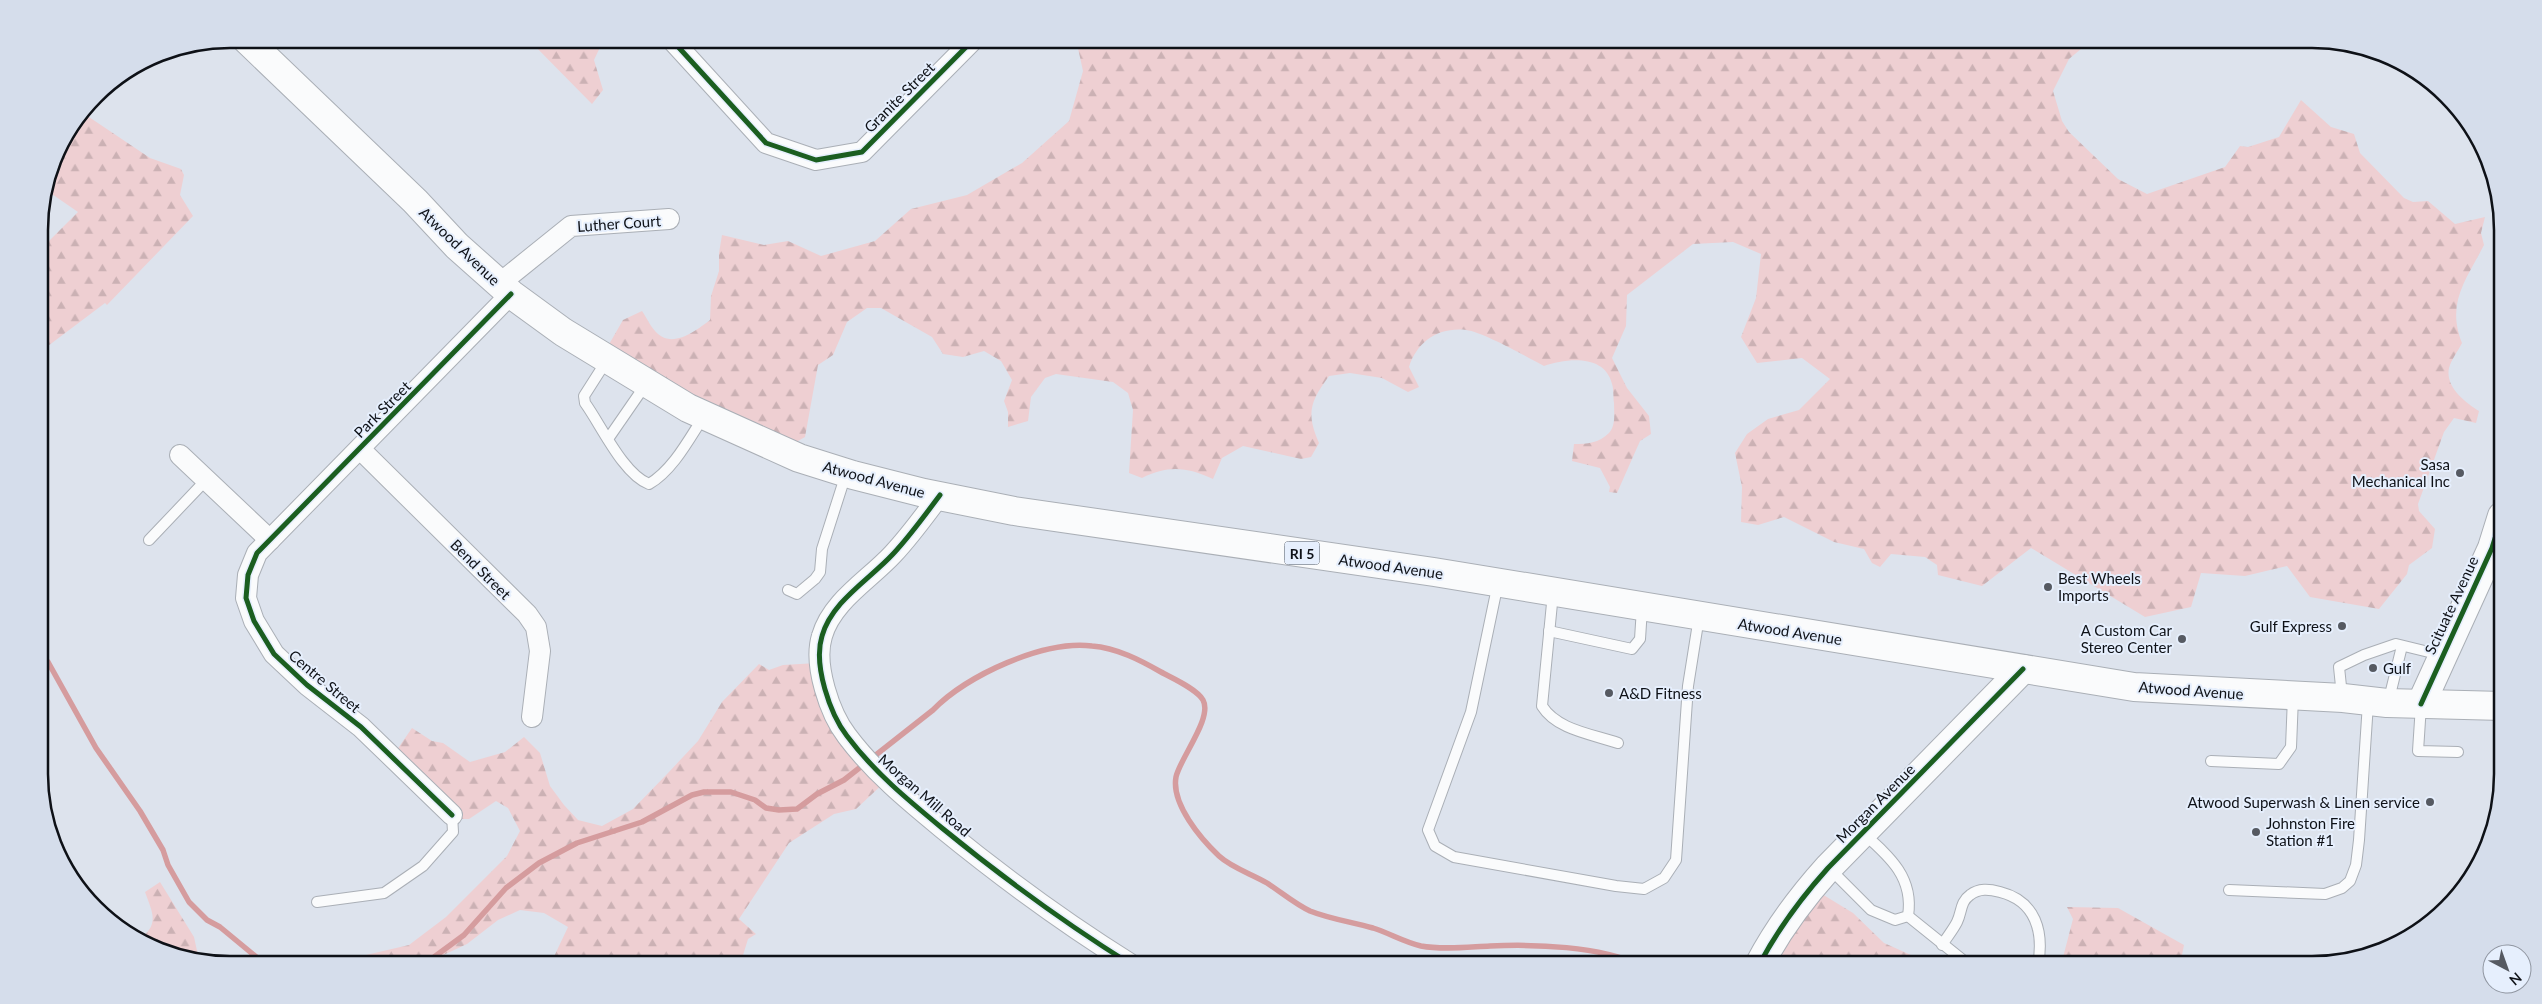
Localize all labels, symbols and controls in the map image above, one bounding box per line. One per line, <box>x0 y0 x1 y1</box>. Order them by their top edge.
street label: Granite Street <box>860 58 938 136</box>
street label: Atwood Avenue <box>416 203 504 289</box>
street label: Luther Court <box>577 211 662 235</box>
street label: Park Street <box>350 377 414 441</box>
place label: Sasa Mechanical Inc <box>2352 455 2450 490</box>
street label: Atwood Avenue <box>821 457 927 501</box>
marker: Sasa Mechanical Inc <box>2454 467 2466 479</box>
street label: Bend Street <box>447 535 515 603</box>
road number: RI 5 <box>1284 542 1320 564</box>
street label: Atwood Avenue <box>1338 550 1444 582</box>
street label: Scituate Avenue <box>2420 553 2482 657</box>
place label: Best Wheels Imports <box>2058 569 2141 604</box>
marker: Best Wheels Imports <box>2042 581 2054 593</box>
street label: Atwood Avenue <box>1737 614 1843 648</box>
place label: Gulf Express <box>2250 617 2332 635</box>
marker: Gulf Express <box>2336 620 2348 632</box>
place label: A Custom Car Stereo Center <box>2081 621 2173 656</box>
marker: A Custom Car Stereo Center <box>2176 633 2188 645</box>
street label: Centre Street <box>286 646 365 717</box>
place label: Gulf <box>2383 659 2412 677</box>
marker: Gulf <box>2367 662 2379 674</box>
street label: Atwood Avenue <box>2138 677 2244 703</box>
place label: A&D Fitness <box>1619 684 1702 702</box>
marker: A&D Fitness <box>1603 687 1615 699</box>
street label: Morgan Mill Road <box>875 750 975 840</box>
street label: Morgan Avenue <box>1832 760 1918 846</box>
place label: Atwood Superwash & Linen service <box>2188 793 2420 811</box>
marker: Atwood Superwash & Linen service <box>2424 796 2436 808</box>
place label: Johnston Fire Station #1 <box>2266 814 2355 849</box>
marker: Johnston Fire Station #1 <box>2250 826 2262 838</box>
north arrow <box>2482 944 2532 994</box>
text: N <box>2506 969 2526 989</box>

